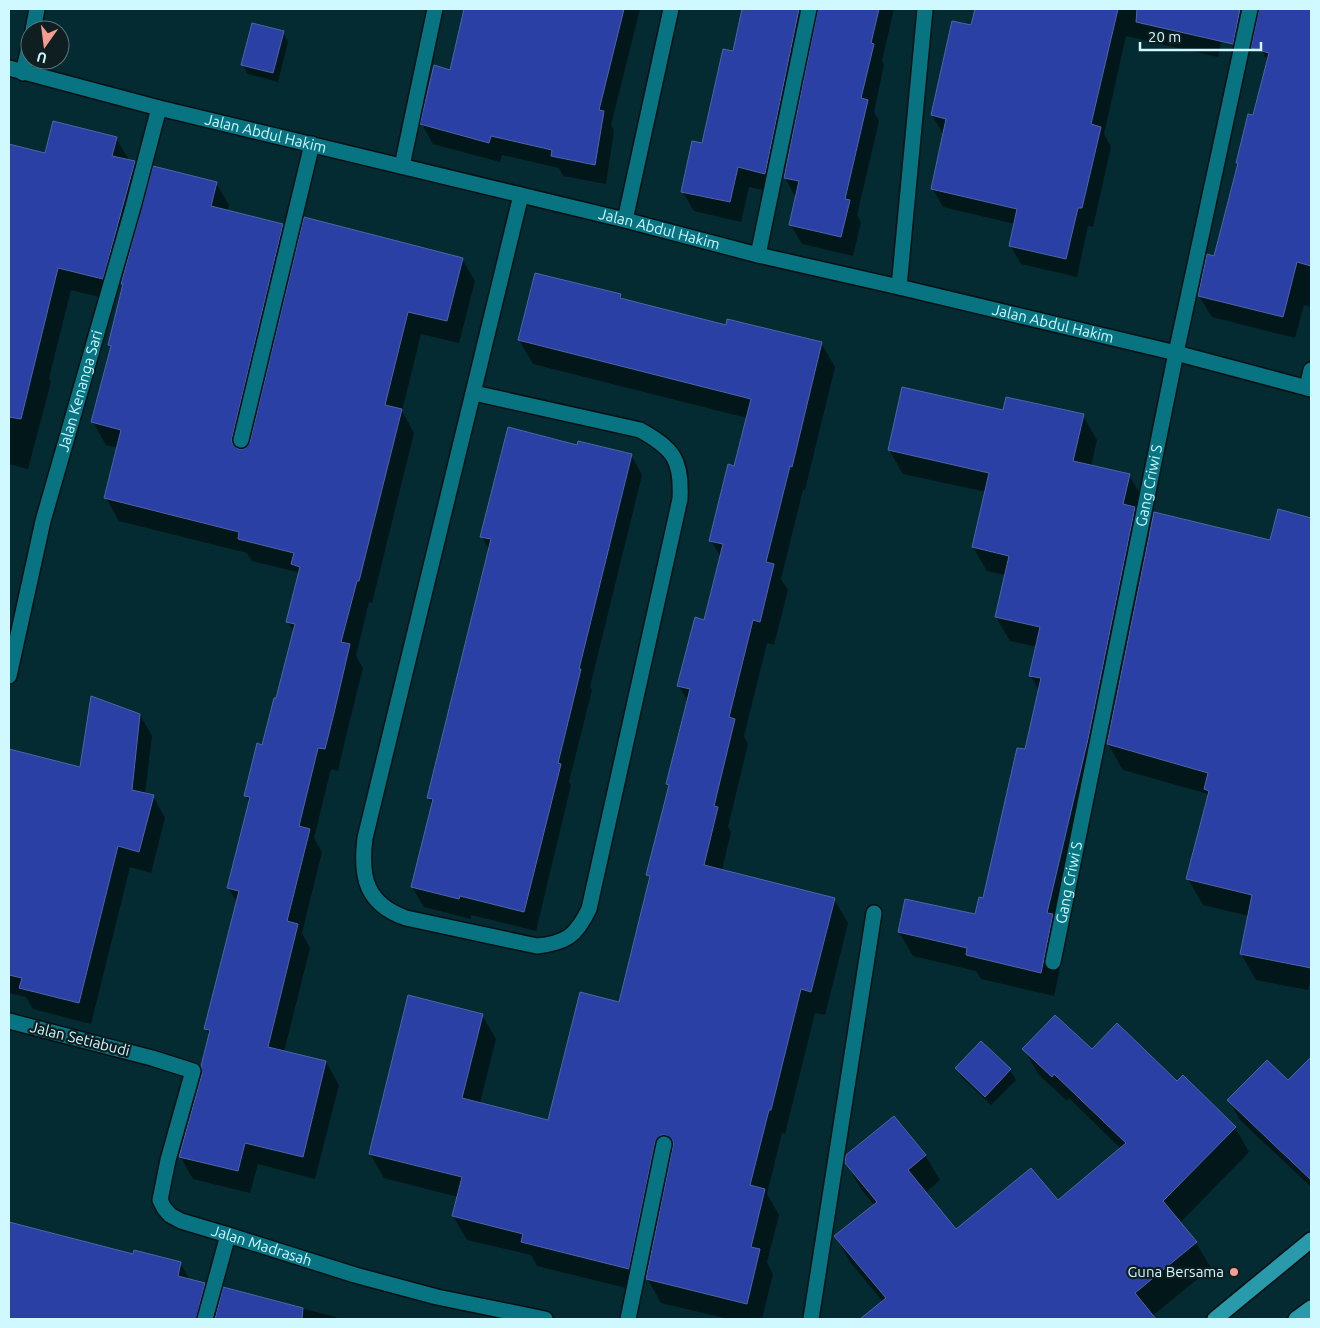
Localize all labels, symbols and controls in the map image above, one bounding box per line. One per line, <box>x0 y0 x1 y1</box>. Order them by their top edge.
north arrow <box>20 20 70 70</box>
scale bar <box>1140 20 1261 52</box>
text: 20 m <box>1148 28 1181 45</box>
text: U <box>35 49 49 67</box>
street label: Jalan Abdul Hakim <box>203 110 328 156</box>
street label: Jalan Abdul Hakim <box>597 205 722 253</box>
street label: Jalan Abdul Hakim <box>991 301 1116 346</box>
street label: Jalan Kenanga Sari <box>54 328 105 454</box>
street label: Gang Criwi S <box>1132 443 1165 528</box>
street label: Gang Criwi S <box>1052 840 1085 925</box>
street label: Jalan Setiabudi <box>29 1018 132 1059</box>
street label: Jalan Madrasah <box>209 1222 314 1269</box>
place label: Guna Bersama <box>1127 1263 1224 1280</box>
marker: Guna Bersama <box>1228 1266 1240 1278</box>

